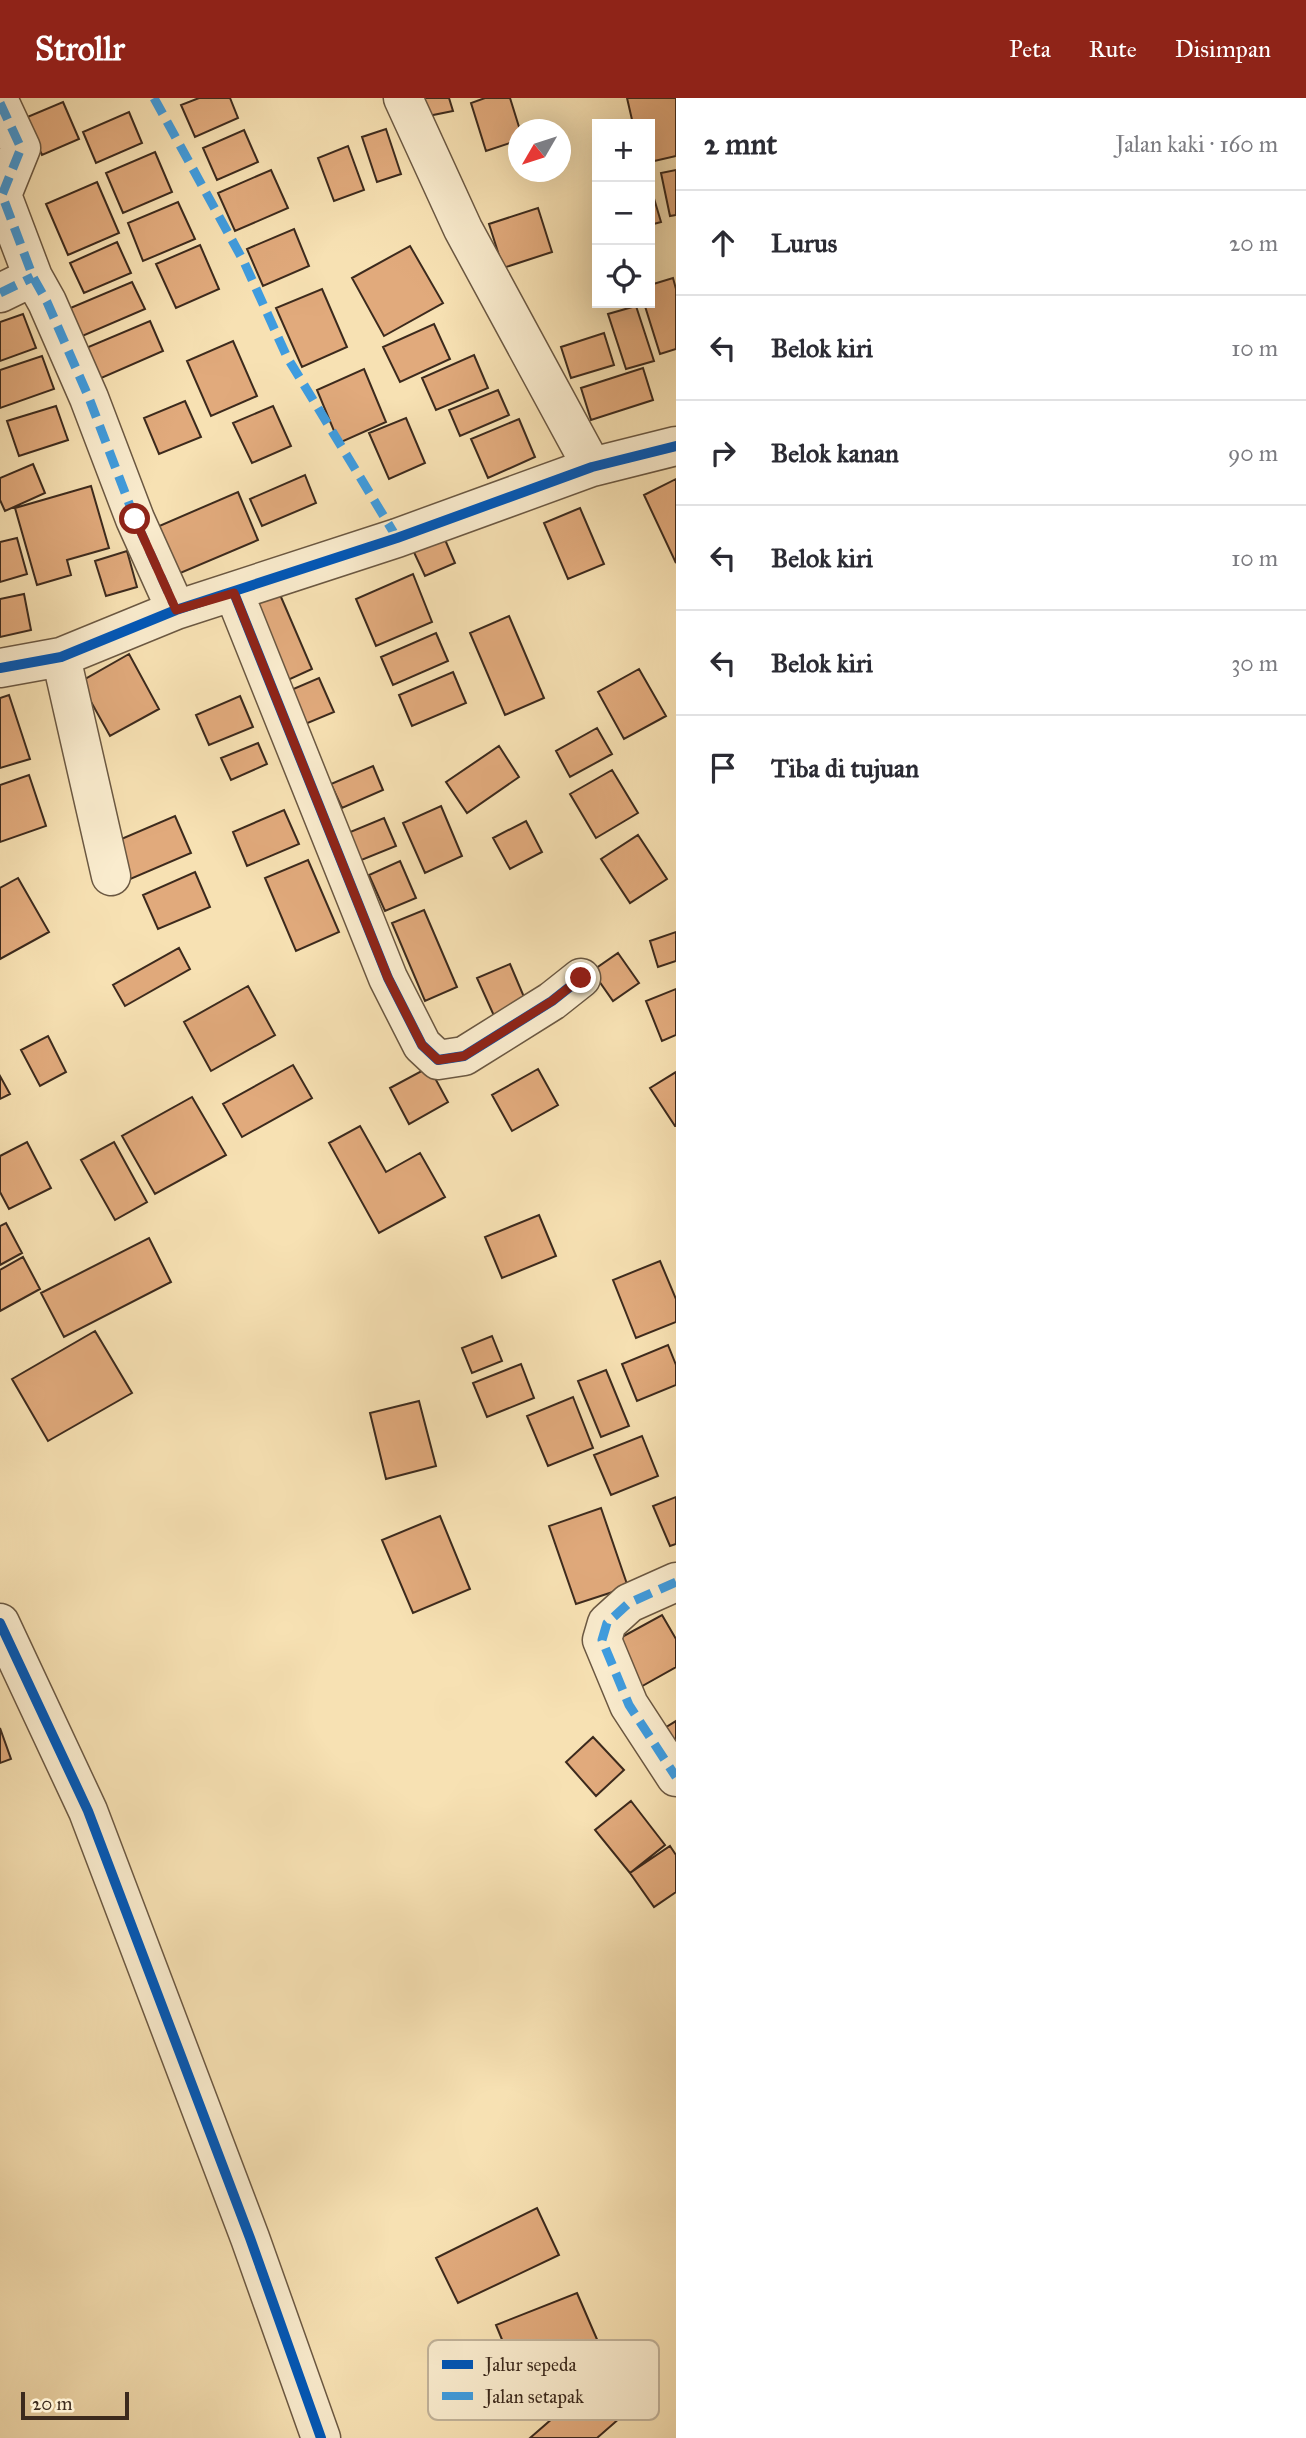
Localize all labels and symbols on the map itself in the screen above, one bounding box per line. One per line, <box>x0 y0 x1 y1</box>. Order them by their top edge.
north arrow <box>508 119 571 182</box>
route start <box>119 503 150 534</box>
route end <box>565 962 596 993</box>
legend <box>428 2340 659 2420</box>
text: Jalur sepeda <box>483 2353 577 2377</box>
text: Jalan setapak <box>483 2385 584 2409</box>
scale bar <box>21 2389 130 2421</box>

